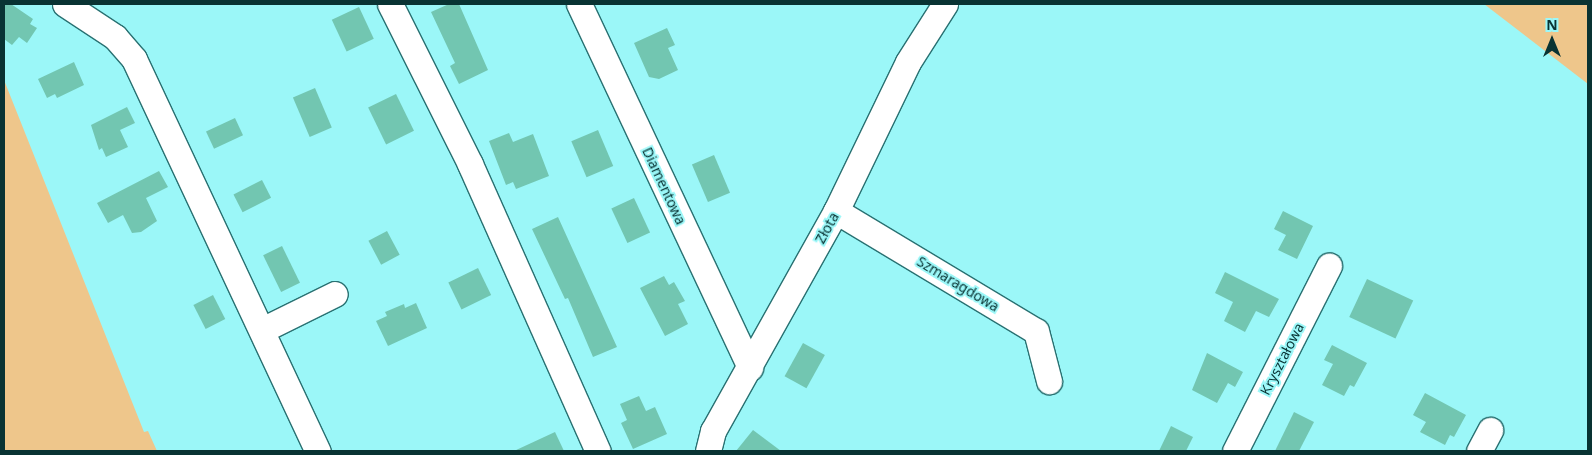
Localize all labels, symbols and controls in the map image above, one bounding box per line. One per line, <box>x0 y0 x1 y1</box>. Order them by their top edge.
north arrow <box>1527 15 1577 65</box>
text: N <box>1546 15 1558 34</box>
street label: Diamentowa <box>639 145 689 227</box>
street label: Złota <box>812 209 842 247</box>
street label: Szmaragdowa <box>914 253 1002 315</box>
street label: Kryształowa <box>1257 320 1307 398</box>

